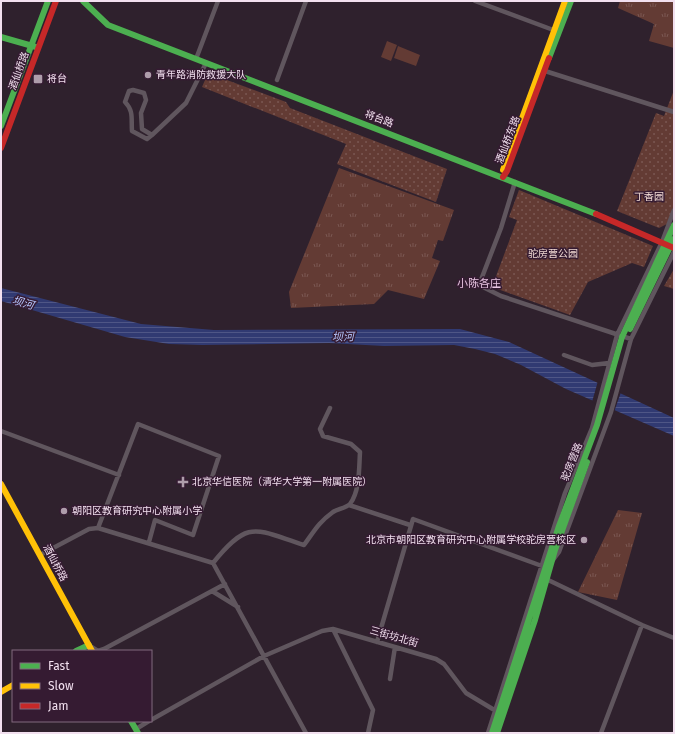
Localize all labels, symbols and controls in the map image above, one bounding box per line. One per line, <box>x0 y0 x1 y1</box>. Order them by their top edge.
street label: 酒仙桥路 <box>7 50 31 92</box>
place label: 青年路消防救援大队 <box>156 69 246 81</box>
marker: 青年路消防救援大队 <box>143 70 153 80</box>
marker: 将台 <box>32 73 44 85</box>
place label: 将台 <box>47 73 67 85</box>
street label: 将台路 <box>363 108 395 130</box>
street label: 酒仙桥东路 <box>493 115 523 165</box>
park label: 丁香园 <box>634 191 664 203</box>
park label: 驼房营公园 <box>528 248 578 260</box>
district label: 小陈各庄 <box>457 277 501 290</box>
water label: 坝河 <box>11 294 37 313</box>
water label: 坝河 <box>332 330 356 344</box>
street label: 驼房营路 <box>559 441 585 483</box>
marker: 北京华信医院（清华大学第一附属医院） <box>177 476 189 488</box>
place label: 北京华信医院（清华大学第一附属医院） <box>192 476 372 488</box>
place label: 朝阳区教育研究中心附属小学 <box>72 505 202 517</box>
marker: 朝阳区教育研究中心附属小学 <box>59 506 69 516</box>
place label: 北京市朝阳区教育研究中心附属学校驼房营校区 <box>366 534 576 546</box>
marker: 北京市朝阳区教育研究中心附属学校驼房营校区 <box>579 535 589 545</box>
street label: 酒仙桥路 <box>40 543 70 583</box>
street label: 三街坊北街 <box>368 624 420 650</box>
legend <box>12 650 152 722</box>
text: Fast <box>48 659 70 673</box>
text: Slow <box>48 679 74 693</box>
text: Jam <box>48 699 68 713</box>

